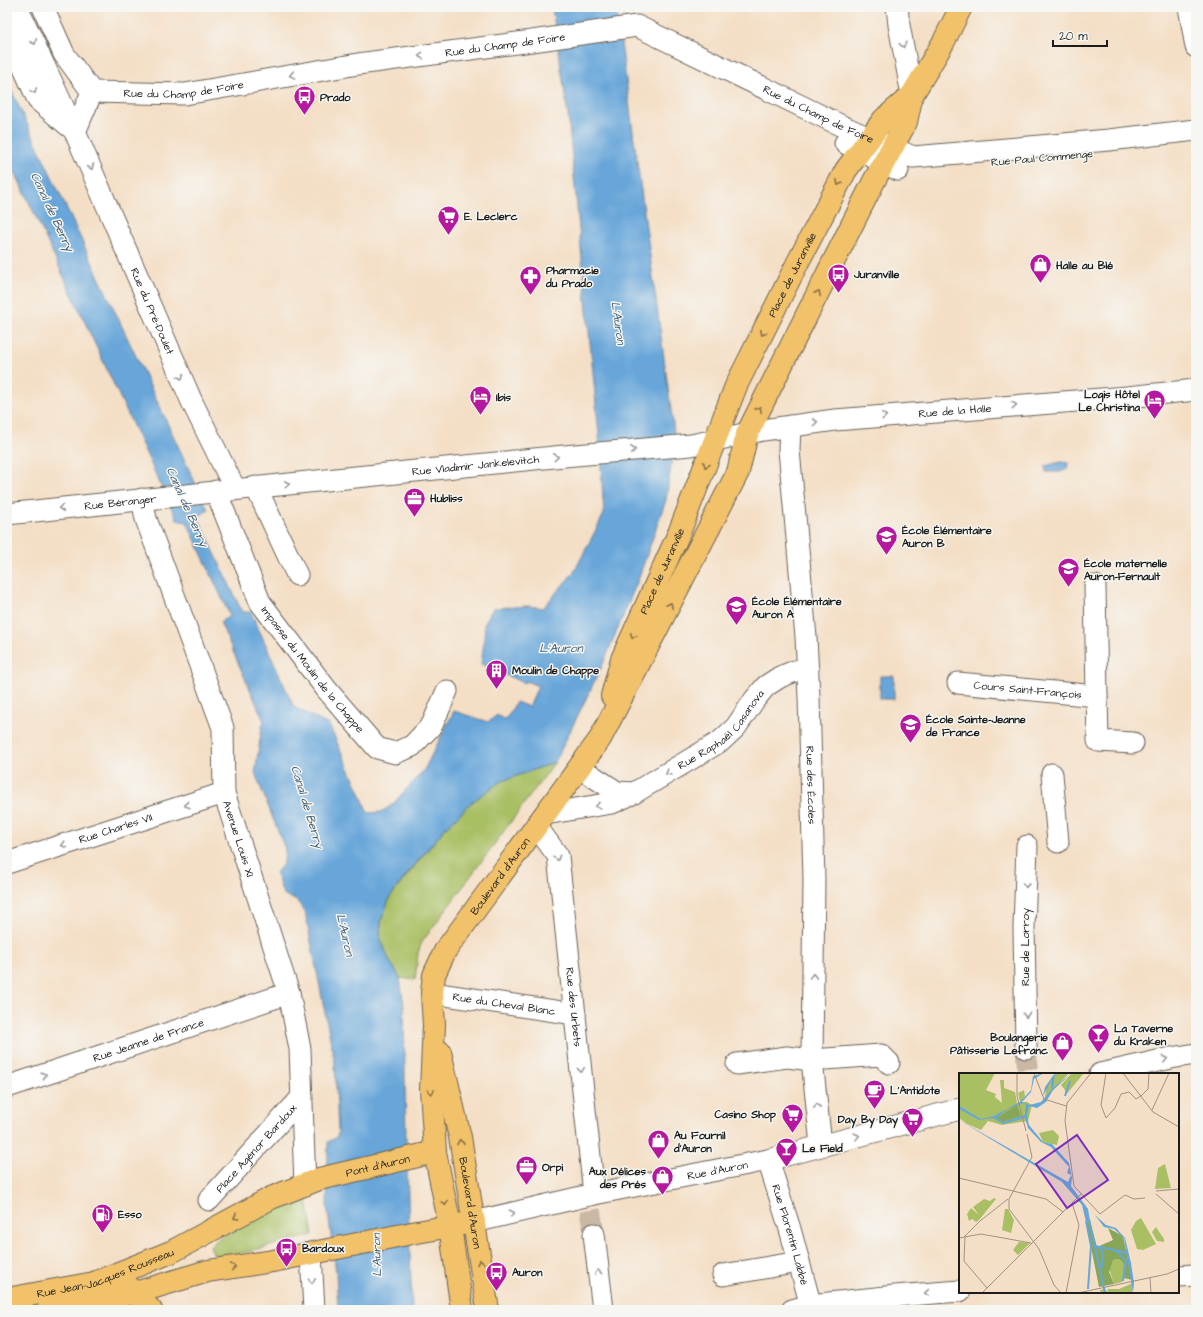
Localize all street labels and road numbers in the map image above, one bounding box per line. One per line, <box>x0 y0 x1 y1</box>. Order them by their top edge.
street label: Rue du Champ de Foire <box>444 29 566 60</box>
street label: Rue du Champ de Foire <box>123 76 245 102</box>
street label: Rue du Champ de Foire <box>761 81 876 147</box>
street label: Rue Paul Commenge <box>990 146 1094 171</box>
street label: Place de Juranville <box>764 230 820 319</box>
street label: Rue du Pré-Doulet <box>127 265 178 357</box>
street label: Rue de la Halle <box>918 400 992 421</box>
street label: Rue Vladimir Jankelevitch <box>411 451 540 479</box>
street label: Rue Béranger <box>84 491 157 513</box>
street label: Place de Juranville <box>636 526 688 616</box>
street label: Impasse du Moulin de la Chappe <box>258 603 368 736</box>
street label: Cours Saint-François <box>973 677 1083 702</box>
street label: Rue Raphaël Casanova <box>675 686 768 773</box>
street label: Rue des Écoles <box>803 746 820 825</box>
street label: Avenue Louis XI <box>219 798 258 879</box>
street label: Rue Charles VII <box>77 809 155 847</box>
street label: Boulevard d'Auron <box>466 834 533 918</box>
street label: Rue de Lorroy <box>1018 908 1034 986</box>
street label: Rue des Urbets <box>562 967 586 1048</box>
street label: Rue du Cheval Blanc <box>452 989 557 1019</box>
street label: Rue Jeanne de France <box>91 1014 206 1065</box>
street label: Place Agénor Bardoux <box>212 1100 300 1196</box>
street label: Pont d'Auron <box>344 1151 412 1180</box>
street label: Boulevard d'Auron <box>456 1156 486 1250</box>
street label: Rue d'Auron <box>686 1157 750 1183</box>
street label: Rue Florentin Labbé <box>769 1182 812 1287</box>
street label: Rue Jean-Jacques Rousseau <box>35 1244 176 1301</box>

